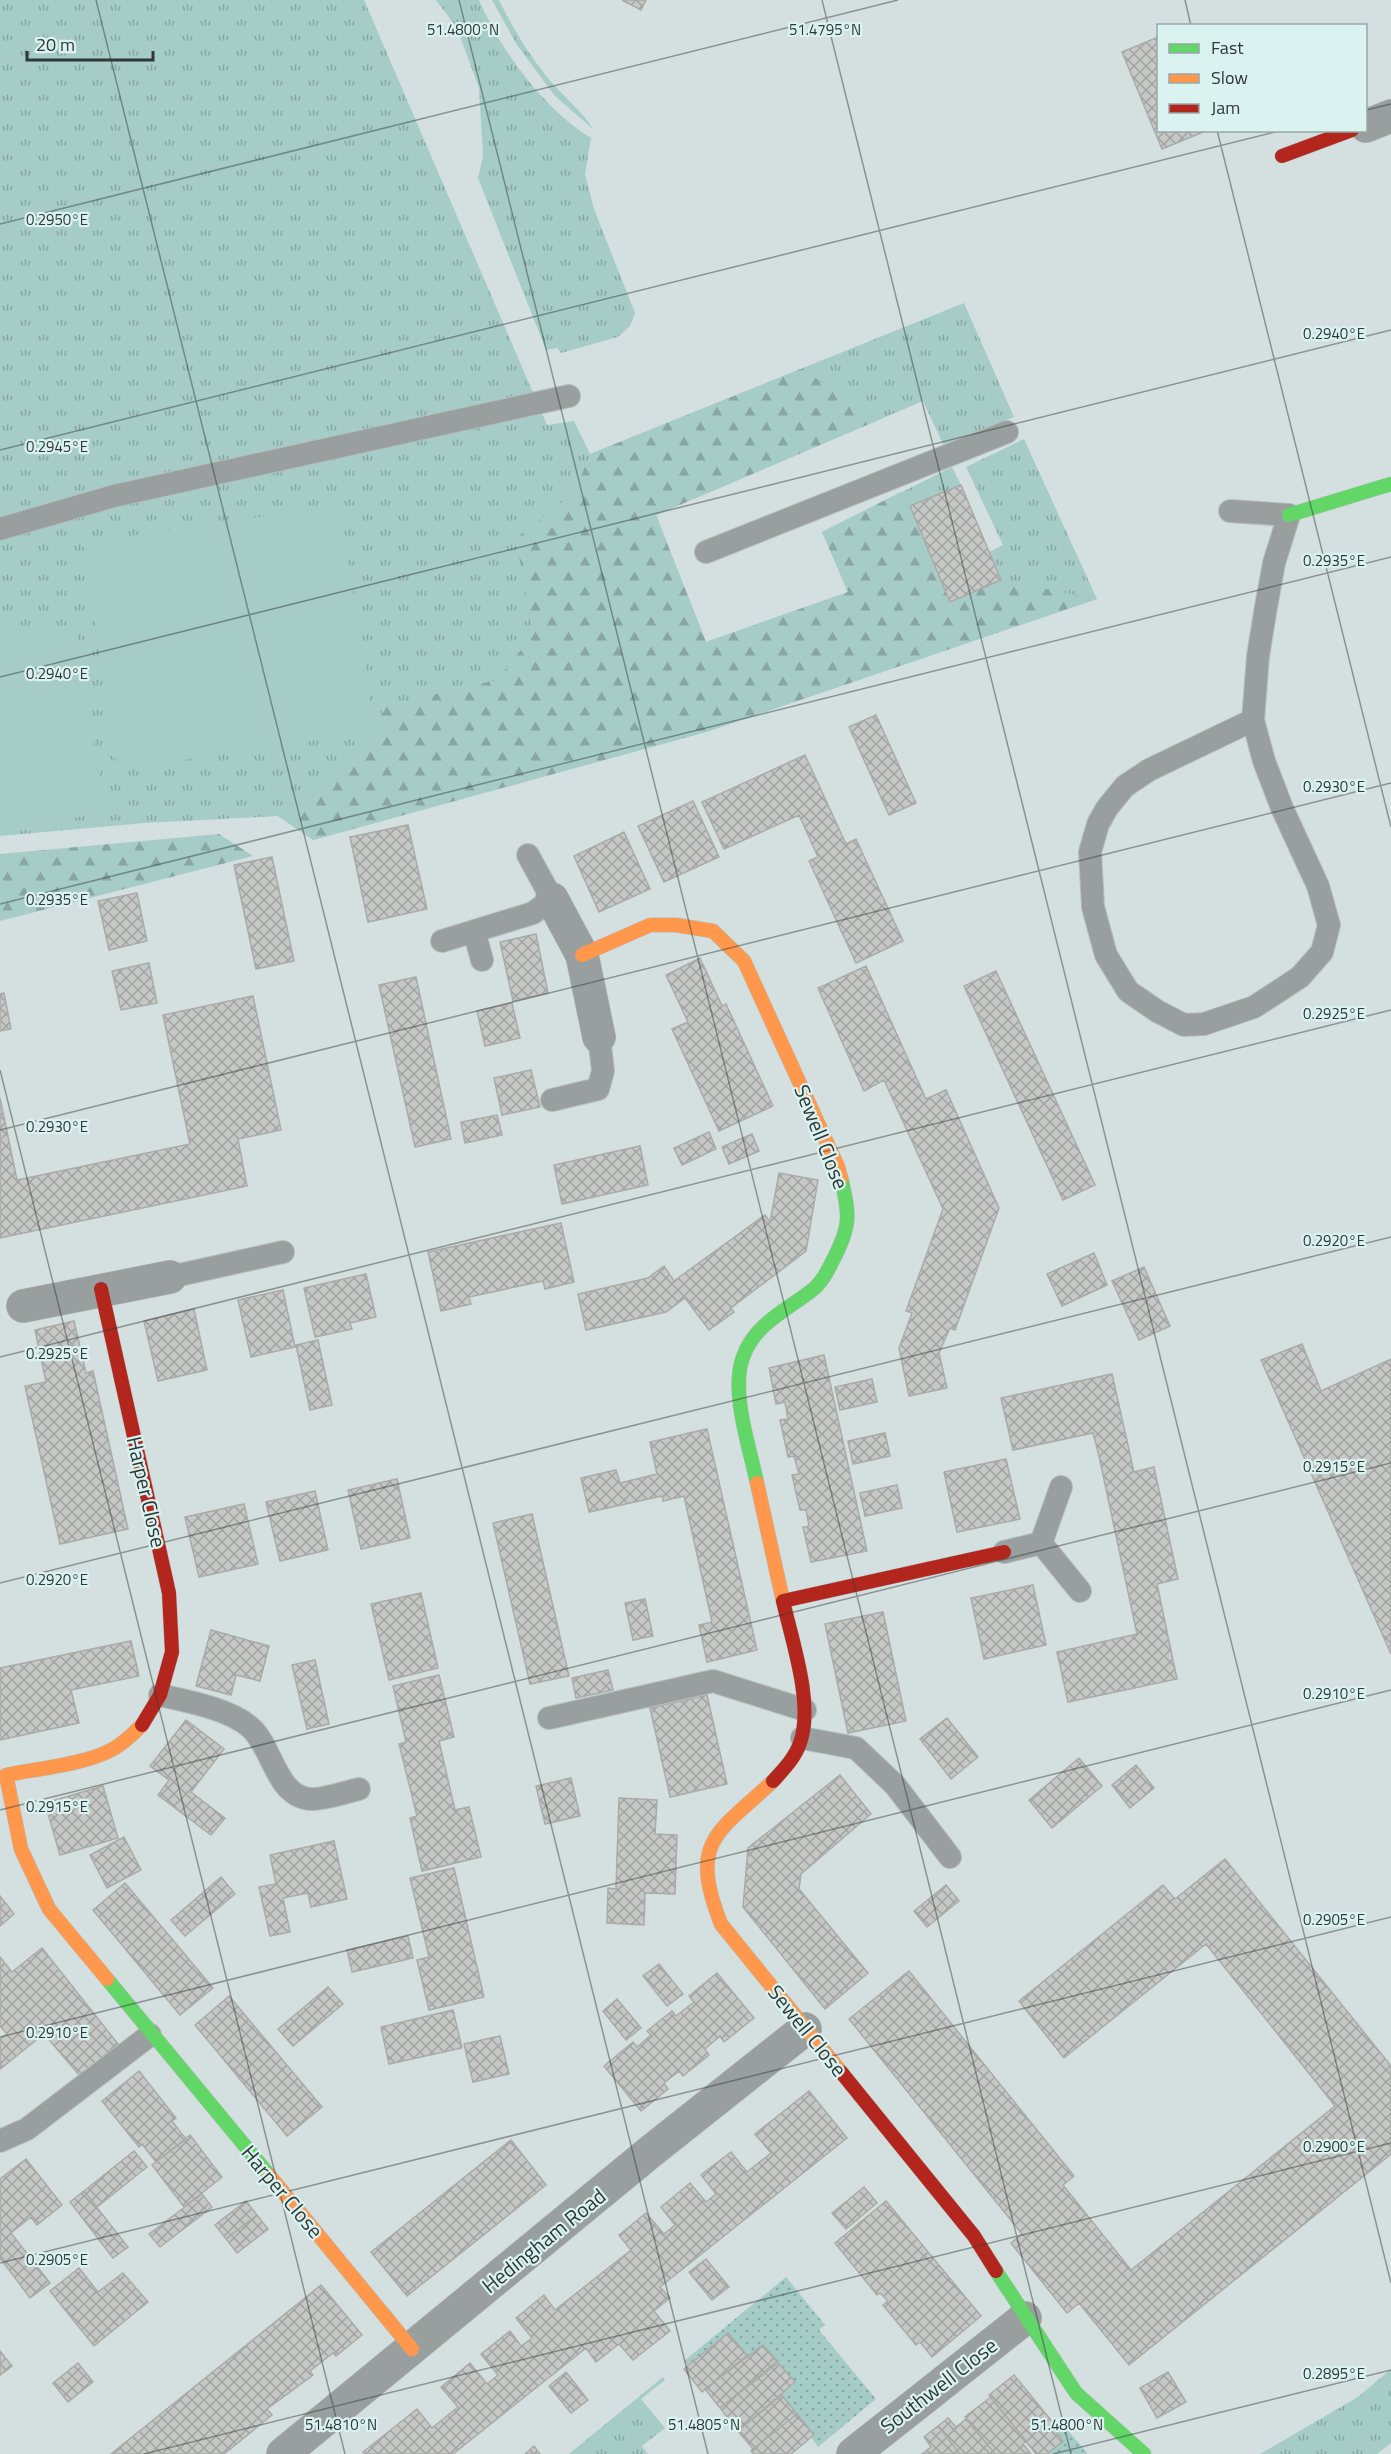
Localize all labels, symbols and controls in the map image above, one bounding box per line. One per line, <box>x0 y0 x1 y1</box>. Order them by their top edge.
text: 51.4800°N <box>427 18 499 41</box>
text: 51.4795°N <box>789 18 861 41</box>
scale bar <box>27 24 153 62</box>
legend <box>1157 24 1367 132</box>
text: 20 m <box>36 31 75 58</box>
text: Fast <box>1211 34 1244 61</box>
text: Slow <box>1211 64 1248 91</box>
text: Jam <box>1211 94 1240 121</box>
text: 0.2950°E <box>26 208 88 231</box>
text: 0.2940°E <box>1303 322 1365 345</box>
text: 0.2945°E <box>26 435 88 458</box>
text: 0.2935°E <box>1303 549 1365 572</box>
text: 0.2940°E <box>26 662 88 685</box>
text: 0.2930°E <box>1303 775 1365 798</box>
text: 0.2935°E <box>26 888 88 911</box>
text: 0.2925°E <box>1303 1002 1365 1025</box>
street label: Sewell Close <box>786 1079 857 1194</box>
text: 0.2930°E <box>26 1115 88 1138</box>
text: 0.2920°E <box>1303 1229 1365 1252</box>
text: 0.2925°E <box>26 1342 88 1365</box>
street label: Harper Close <box>119 1433 175 1551</box>
text: 0.2915°E <box>1303 1455 1365 1478</box>
text: 0.2920°E <box>26 1568 88 1591</box>
text: 0.2910°E <box>1303 1682 1365 1705</box>
text: 0.2915°E <box>26 1795 88 1818</box>
text: 0.2905°E <box>1303 1908 1365 1931</box>
street label: Sewell Close <box>761 1977 855 2083</box>
text: 0.2910°E <box>26 2021 88 2044</box>
text: 0.2900°E <box>1303 2135 1365 2158</box>
street label: Harper Close <box>234 2138 331 2245</box>
street label: Hedingham Road <box>474 2180 612 2300</box>
text: 0.2905°E <box>26 2248 88 2271</box>
street label: Southwell Close <box>873 2329 1004 2441</box>
text: 0.2895°E <box>1303 2362 1365 2385</box>
text: 51.4810°N <box>305 2413 377 2436</box>
text: 51.4805°N <box>668 2413 740 2436</box>
text: 51.4800°N <box>1031 2413 1103 2436</box>

